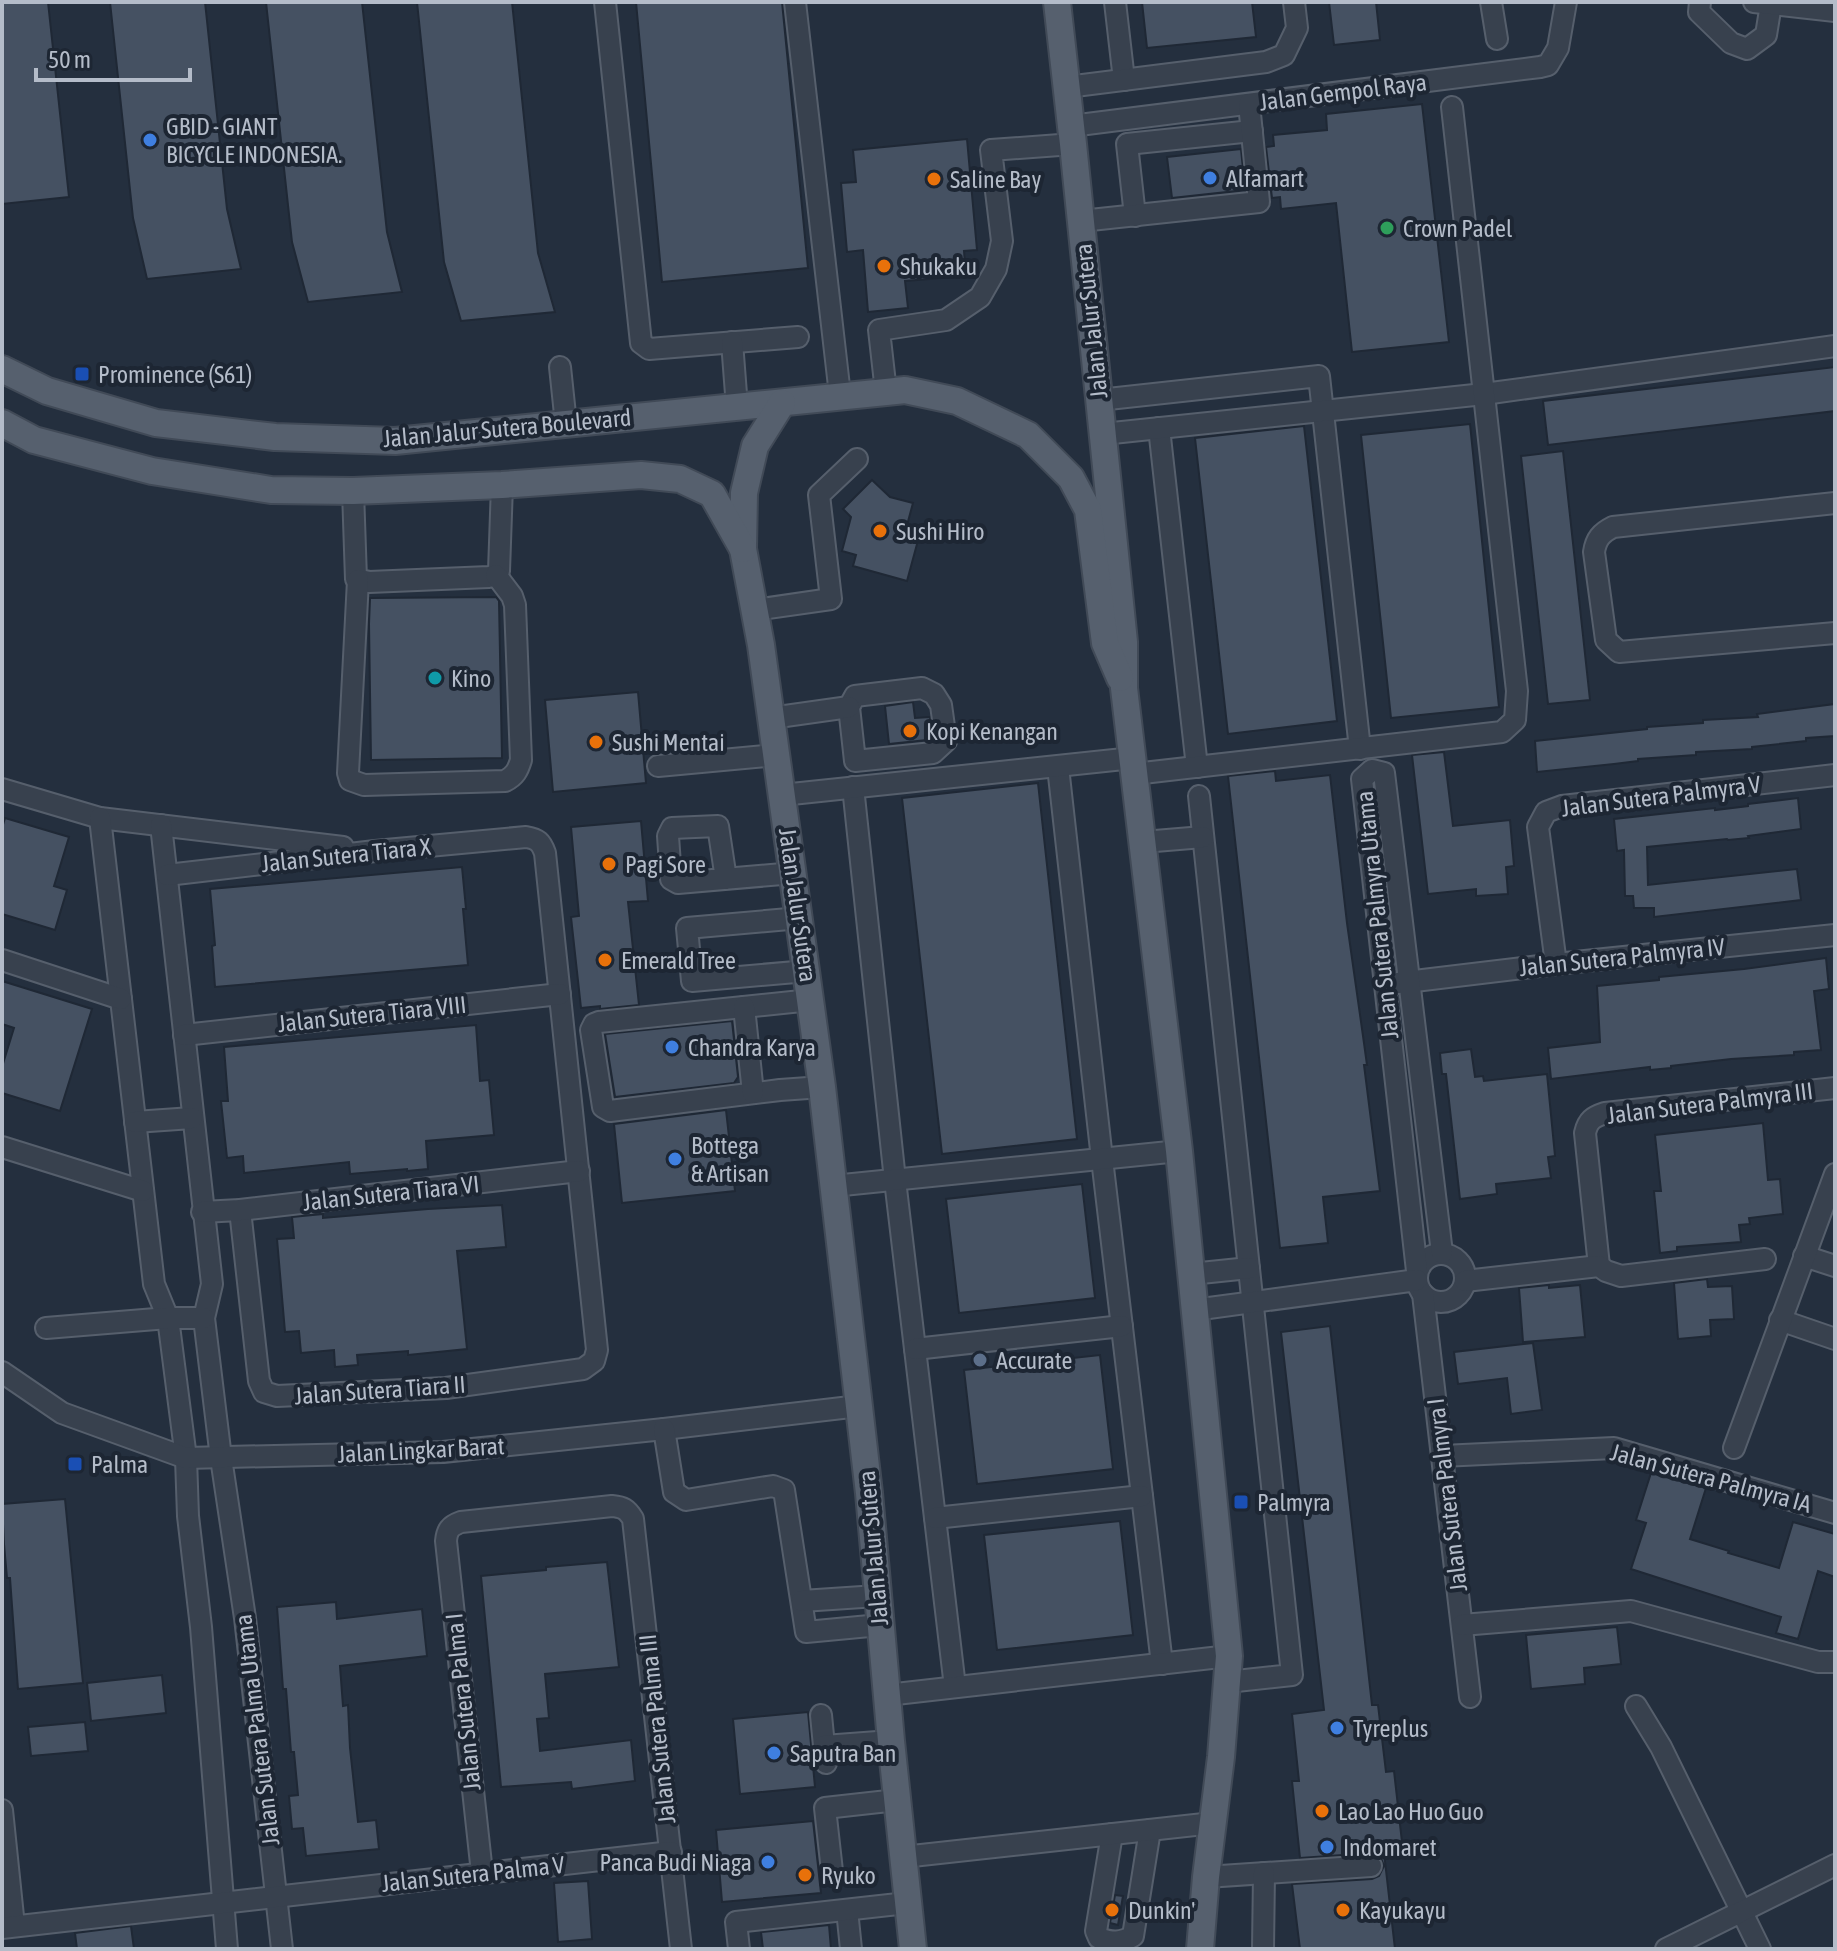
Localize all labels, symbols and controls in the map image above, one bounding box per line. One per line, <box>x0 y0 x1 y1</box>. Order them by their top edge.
scale bar <box>36 32 190 82</box>
text: 50 m <box>48 46 91 73</box>
street label: Jalan Gempol Raya <box>1258 68 1428 116</box>
place label: GBID - GIANT BICYCLE INDONESIA. <box>166 113 342 168</box>
marker: GBID - GIANT BICYCLE INDONESIA. <box>141 131 159 149</box>
place label: Alfamart <box>1226 165 1304 192</box>
place label: Saline Bay <box>950 166 1041 193</box>
marker: Alfamart <box>1201 169 1219 187</box>
marker: Saline Bay <box>925 170 943 188</box>
place label: Crown Padel <box>1403 215 1513 242</box>
marker: Crown Padel <box>1378 219 1396 237</box>
street label: Jalan Jalur Sutera <box>1069 242 1113 400</box>
place label: Shukaku <box>900 253 977 280</box>
marker: Shukaku <box>875 257 893 275</box>
place label: Prominence (S61) <box>98 361 252 388</box>
marker: Prominence (S61) <box>73 365 91 383</box>
street label: Jalan Jalur Sutera Boulevard <box>382 404 632 452</box>
place label: Sushi Hiro <box>896 518 984 545</box>
marker: Sushi Hiro <box>871 522 889 540</box>
place label: Kino <box>451 665 491 692</box>
marker: Kino <box>426 669 444 687</box>
place label: Kopi Kenangan <box>926 718 1058 745</box>
marker: Kopi Kenangan <box>901 722 919 740</box>
place label: Sushi Mentai <box>612 729 725 756</box>
marker: Sushi Mentai <box>587 733 605 751</box>
street label: Jalan Sutera Palmyra V <box>1560 770 1762 822</box>
street label: Jalan Sutera Palmyra Utama <box>1351 790 1403 1040</box>
street label: Jalan Jalur Sutera <box>774 826 822 984</box>
street label: Jalan Sutera Tiara X <box>260 833 432 877</box>
place label: Pagi Sore <box>625 851 706 878</box>
marker: Pagi Sore <box>600 855 618 873</box>
street label: Jalan Sutera Palmyra IV <box>1518 933 1726 981</box>
place label: Emerald Tree <box>621 947 736 974</box>
marker: Emerald Tree <box>596 951 614 969</box>
street label: Jalan Sutera Tiara VIII <box>276 991 468 1037</box>
place label: Chandra Karya <box>688 1034 816 1061</box>
marker: Chandra Karya <box>663 1038 681 1056</box>
street label: Jalan Sutera Palmyra III <box>1606 1077 1814 1129</box>
place label: Bottega & Artisan <box>691 1132 769 1187</box>
marker: Bottega & Artisan <box>666 1150 684 1168</box>
street label: Jalan Sutera Tiara VI <box>301 1170 481 1216</box>
place label: Accurate <box>996 1347 1072 1374</box>
marker: Accurate <box>971 1351 989 1369</box>
street label: Jalan Sutera Tiara II <box>293 1371 467 1409</box>
street label: Jalan Sutera Palmyra I <box>1422 1397 1472 1593</box>
street label: Jalan Lingkar Barat <box>337 1432 505 1468</box>
street label: Jalan Sutera Palmyra IA <box>1608 1438 1814 1518</box>
place label: Palma <box>91 1451 148 1478</box>
marker: Palma <box>66 1455 84 1473</box>
street label: Jalan Jalur Sutera <box>853 1469 893 1627</box>
place label: Palmyra <box>1257 1489 1331 1516</box>
marker: Palmyra <box>1232 1493 1250 1511</box>
street label: Jalan Sutera Palma I <box>440 1612 486 1792</box>
street label: Jalan Sutera Palma Utama <box>229 1613 285 1847</box>
street label: Jalan Sutera Palma III <box>634 1633 680 1825</box>
place label: Tyreplus <box>1353 1715 1428 1742</box>
marker: Tyreplus <box>1328 1719 1346 1737</box>
place label: Saputra Ban <box>790 1740 896 1767</box>
marker: Saputra Ban <box>765 1744 783 1762</box>
place label: Lao Lao Huo Guo <box>1338 1798 1484 1825</box>
marker: Lao Lao Huo Guo <box>1313 1802 1331 1820</box>
place label: Indomaret <box>1343 1834 1437 1861</box>
marker: Indomaret <box>1318 1838 1336 1856</box>
place label: Panca Budi Niaga <box>600 1849 752 1876</box>
street label: Jalan Sutera Palma V <box>380 1851 566 1897</box>
marker: Panca Budi Niaga <box>759 1853 777 1871</box>
place label: Ryuko <box>821 1862 876 1889</box>
marker: Ryuko <box>796 1866 814 1884</box>
place label: Dunkin' <box>1128 1897 1195 1924</box>
place label: Kayukayu <box>1359 1897 1446 1924</box>
marker: Dunkin' <box>1103 1901 1121 1919</box>
marker: Kayukayu <box>1334 1901 1352 1919</box>

